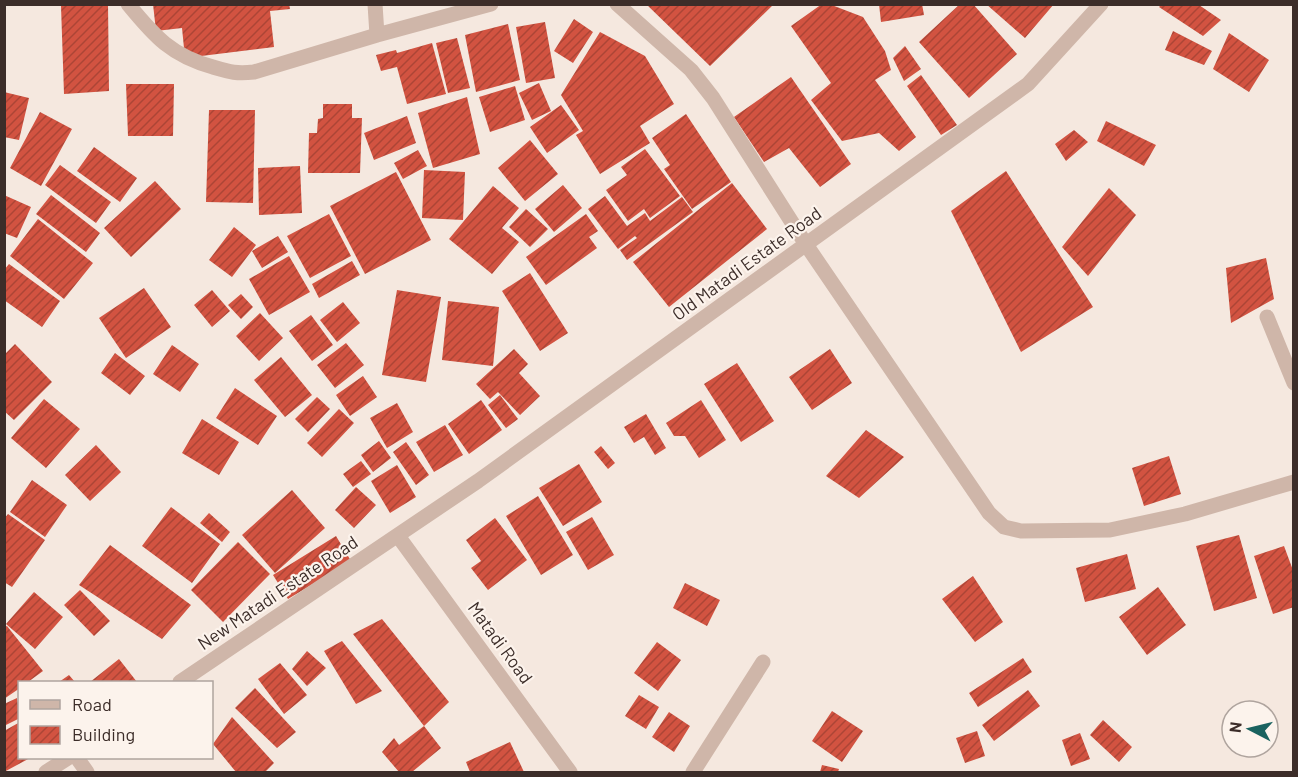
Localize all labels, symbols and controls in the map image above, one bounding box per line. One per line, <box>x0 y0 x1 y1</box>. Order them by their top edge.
street label: Old Matadi Estate Road <box>668 202 825 325</box>
street label: New Matadi Estate Road <box>193 530 362 654</box>
street label: Matadi Road <box>464 597 538 688</box>
legend <box>18 681 213 759</box>
text: Road <box>72 693 112 715</box>
north arrow <box>1220 699 1280 759</box>
text: N <box>1225 721 1245 734</box>
text: Building <box>72 723 135 745</box>

